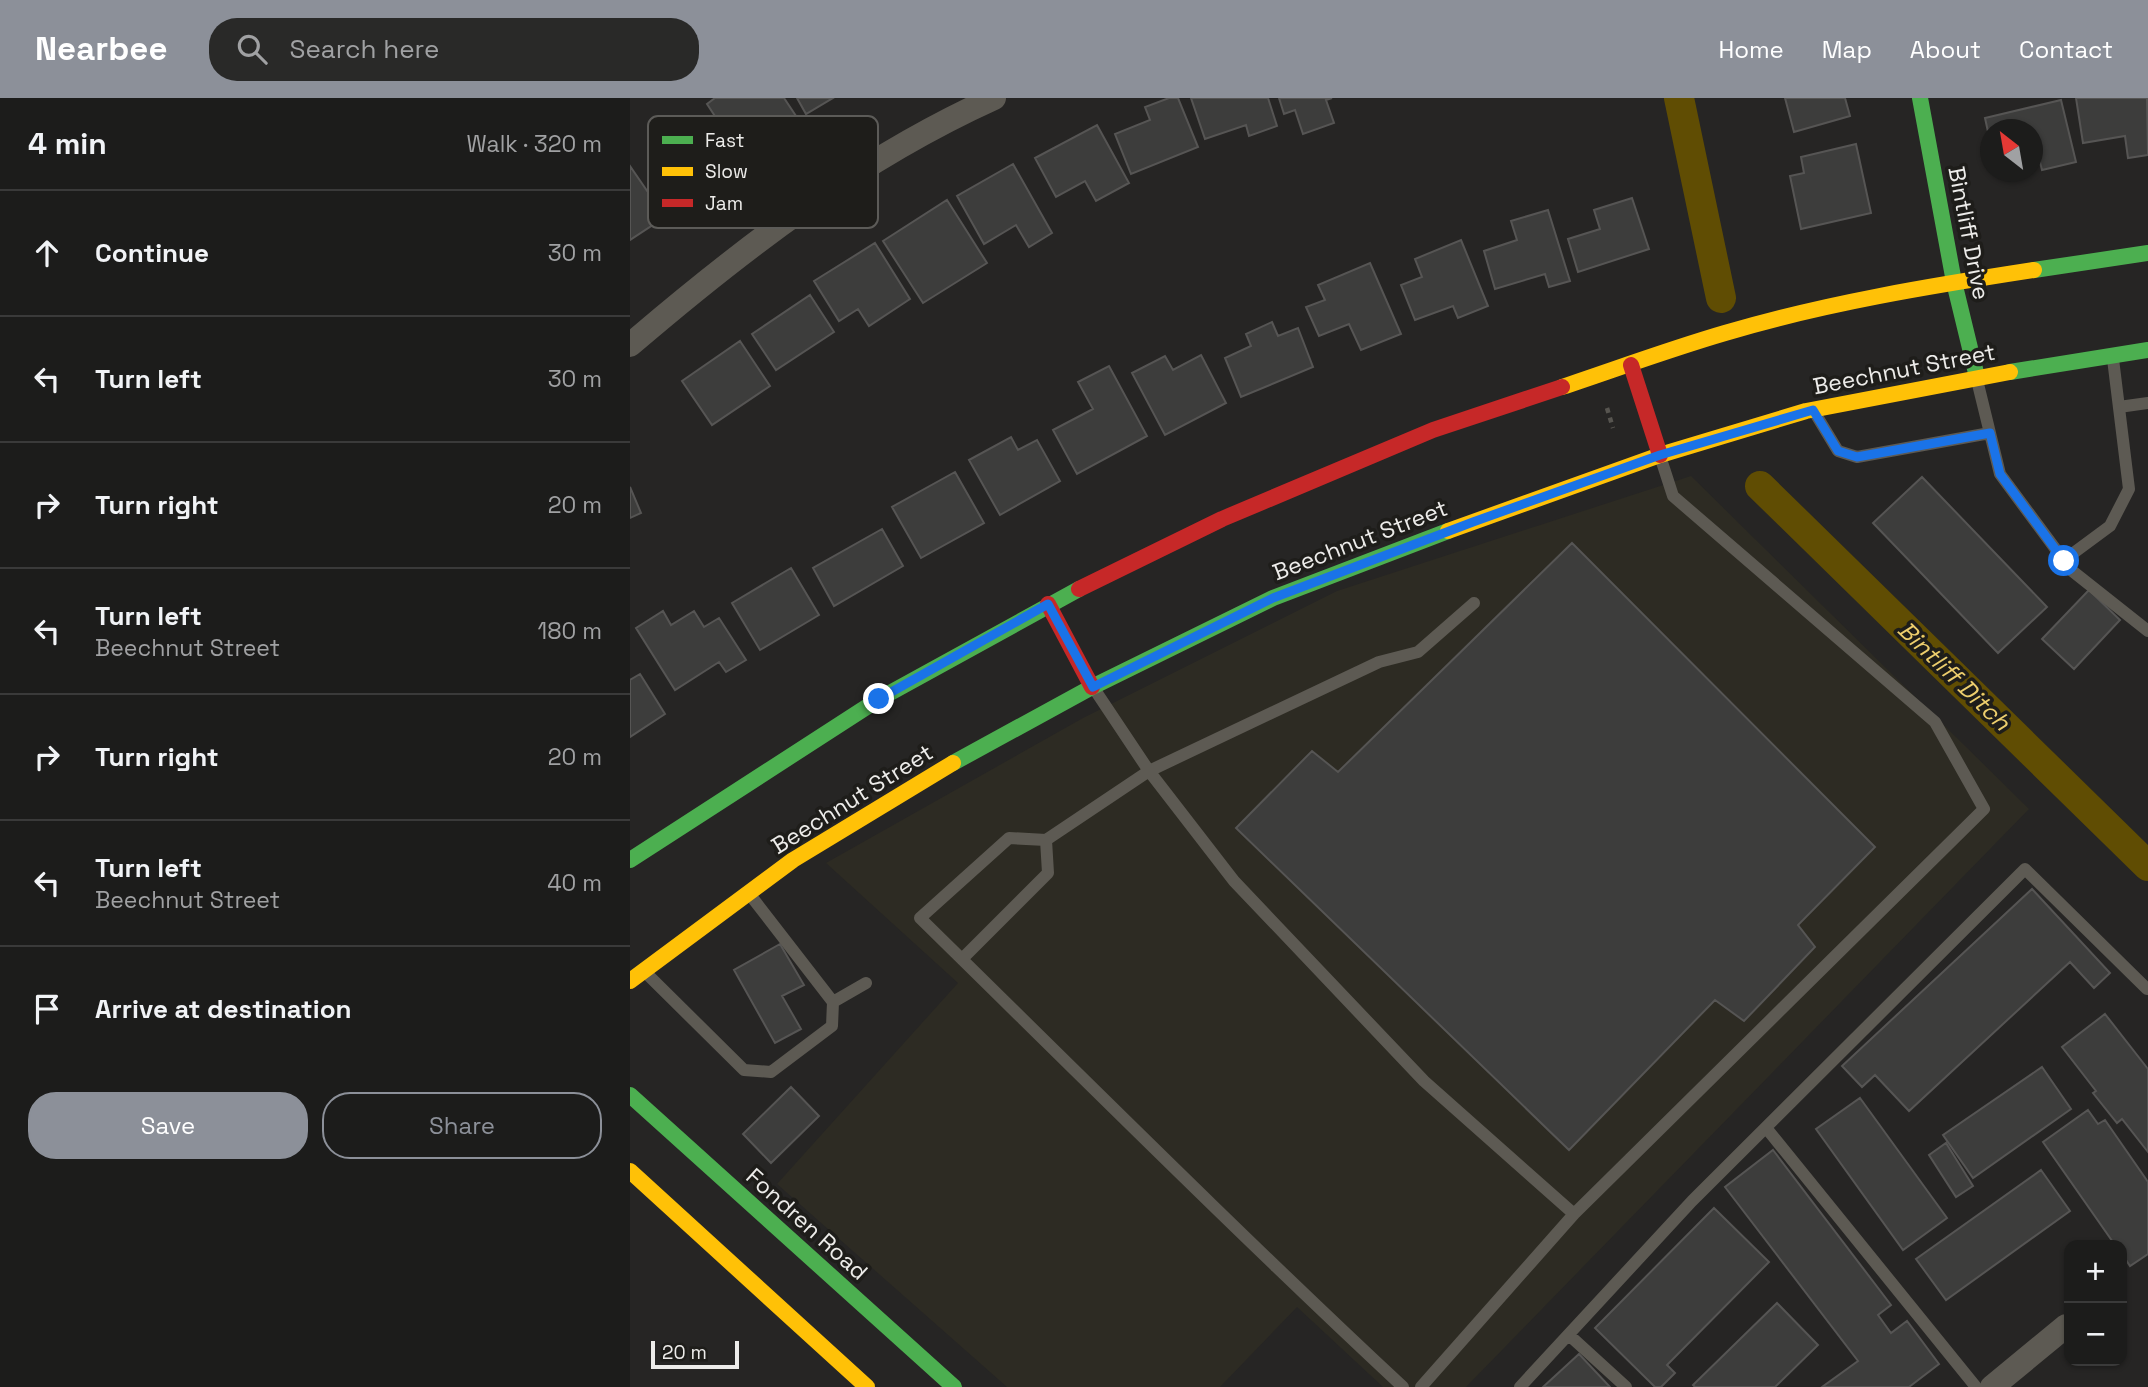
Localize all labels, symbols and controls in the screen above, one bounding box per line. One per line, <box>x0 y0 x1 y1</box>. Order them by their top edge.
search box <box>209 18 699 81</box>
text: Nearbee <box>35 28 167 70</box>
icon: search <box>233 30 271 68</box>
text: Search here <box>289 32 439 66</box>
text: Home <box>1718 34 1784 65</box>
text: Map <box>1822 34 1872 65</box>
text: About <box>1910 34 1981 65</box>
text: Contact <box>2019 34 2113 65</box>
legend <box>648 116 878 228</box>
north arrow <box>1980 119 2043 182</box>
text: 4 min <box>28 124 107 163</box>
text: Fast <box>705 128 745 153</box>
text: Walk · 320 m <box>467 129 602 159</box>
text: Slow <box>705 159 748 184</box>
street label: Bintliff Drive <box>1941 164 1997 302</box>
text: Jam <box>705 191 743 216</box>
icon: ahead <box>28 234 66 272</box>
text: Continue <box>95 236 209 270</box>
text: 30 m <box>548 238 602 268</box>
street label: Beechnut Street <box>1810 337 1998 401</box>
icon: left <box>28 360 66 398</box>
text: Turn left <box>95 362 202 396</box>
text: 30 m <box>548 364 602 394</box>
icon: right <box>28 486 66 524</box>
text: Turn right <box>95 488 219 522</box>
text: 20 m <box>548 490 602 520</box>
street label: Beechnut Street <box>1268 493 1452 587</box>
route start <box>2048 545 2079 576</box>
text: Turn left <box>95 599 202 633</box>
icon: left <box>28 612 66 650</box>
water label: Bintliff Ditch <box>1891 614 2018 738</box>
text: 180 m <box>538 616 602 646</box>
text: Beechnut Street <box>95 633 280 663</box>
route end <box>863 683 894 714</box>
street label: Beechnut Street <box>766 737 938 861</box>
icon: right <box>28 738 66 776</box>
text: Turn right <box>95 740 219 774</box>
text: 20 m <box>548 742 602 772</box>
text: Turn left <box>95 851 202 885</box>
icon: left <box>28 864 66 902</box>
text: 40 m <box>547 868 602 898</box>
text: Beechnut Street <box>95 885 280 915</box>
icon: arrive <box>28 990 66 1028</box>
text: Arrive at destination <box>95 992 352 1026</box>
button: Save <box>28 1092 308 1159</box>
button: Share <box>322 1092 602 1159</box>
street label: Fondren Road <box>740 1161 874 1287</box>
map controls <box>2064 1240 2127 1366</box>
button: + <box>2064 1240 2127 1303</box>
button: − <box>2064 1303 2127 1366</box>
scale bar <box>651 1338 738 1370</box>
text: 20 m <box>662 1340 707 1365</box>

